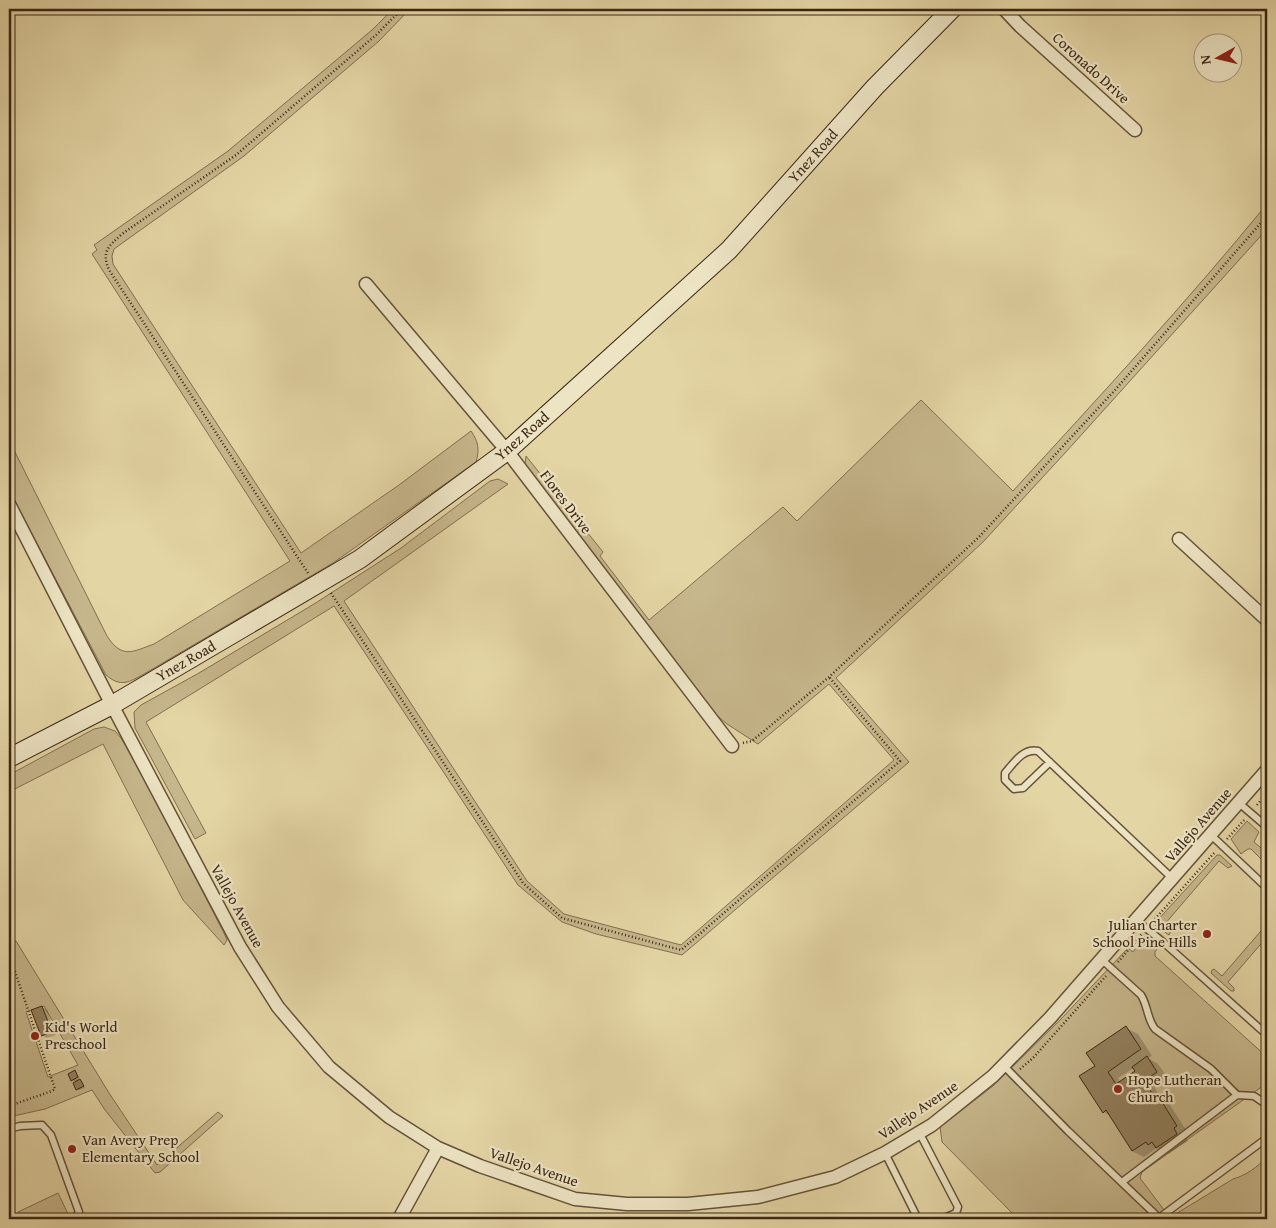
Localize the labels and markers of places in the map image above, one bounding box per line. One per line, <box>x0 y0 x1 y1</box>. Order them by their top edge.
place label: Julian Charter School Pine Hills <box>1092 914 1197 952</box>
marker: Julian Charter School Pine Hills <box>1201 928 1213 940</box>
place label: Kid's World Preschool <box>45 1016 117 1054</box>
marker: Kid's World Preschool <box>29 1030 41 1042</box>
place label: Hope Lutheran Church <box>1128 1069 1222 1107</box>
marker: Hope Lutheran Church <box>1112 1083 1124 1095</box>
place label: Van Avery Prep Elementary School <box>82 1129 200 1167</box>
marker: Van Avery Prep Elementary School <box>66 1143 78 1155</box>

